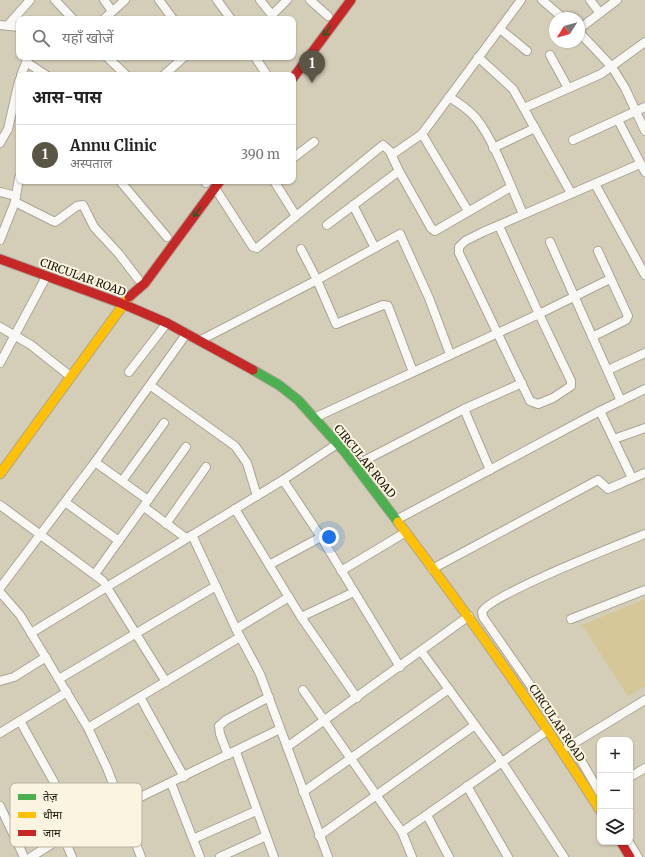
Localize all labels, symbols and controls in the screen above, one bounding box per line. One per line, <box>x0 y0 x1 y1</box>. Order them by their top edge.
north arrow <box>549 12 585 48</box>
search box <box>16 16 296 60</box>
one-way arrow <box>323 26 332 37</box>
icon: search <box>30 27 52 49</box>
text: यहाँ खोजें <box>62 28 113 47</box>
pin: 1 <box>299 50 325 83</box>
text: आस-पास <box>32 86 102 108</box>
text: Annu Clinic <box>70 136 157 155</box>
text: 1 <box>42 146 48 163</box>
text: 390 m <box>241 146 280 163</box>
text: अस्पताल <box>70 155 112 172</box>
one-way arrow <box>193 207 201 218</box>
street label: CIRCULAR ROAD <box>38 255 128 299</box>
street label: CIRCULAR ROAD <box>331 421 399 501</box>
your location <box>319 527 339 547</box>
street label: CIRCULAR ROAD <box>526 682 588 764</box>
map controls <box>597 737 633 845</box>
button: + <box>597 737 633 773</box>
button: − <box>597 773 633 809</box>
legend <box>10 783 142 847</box>
text: तेज़ <box>43 790 58 804</box>
text: धीमा <box>43 808 62 822</box>
button: layers <box>597 809 633 845</box>
text: जाम <box>43 826 61 840</box>

